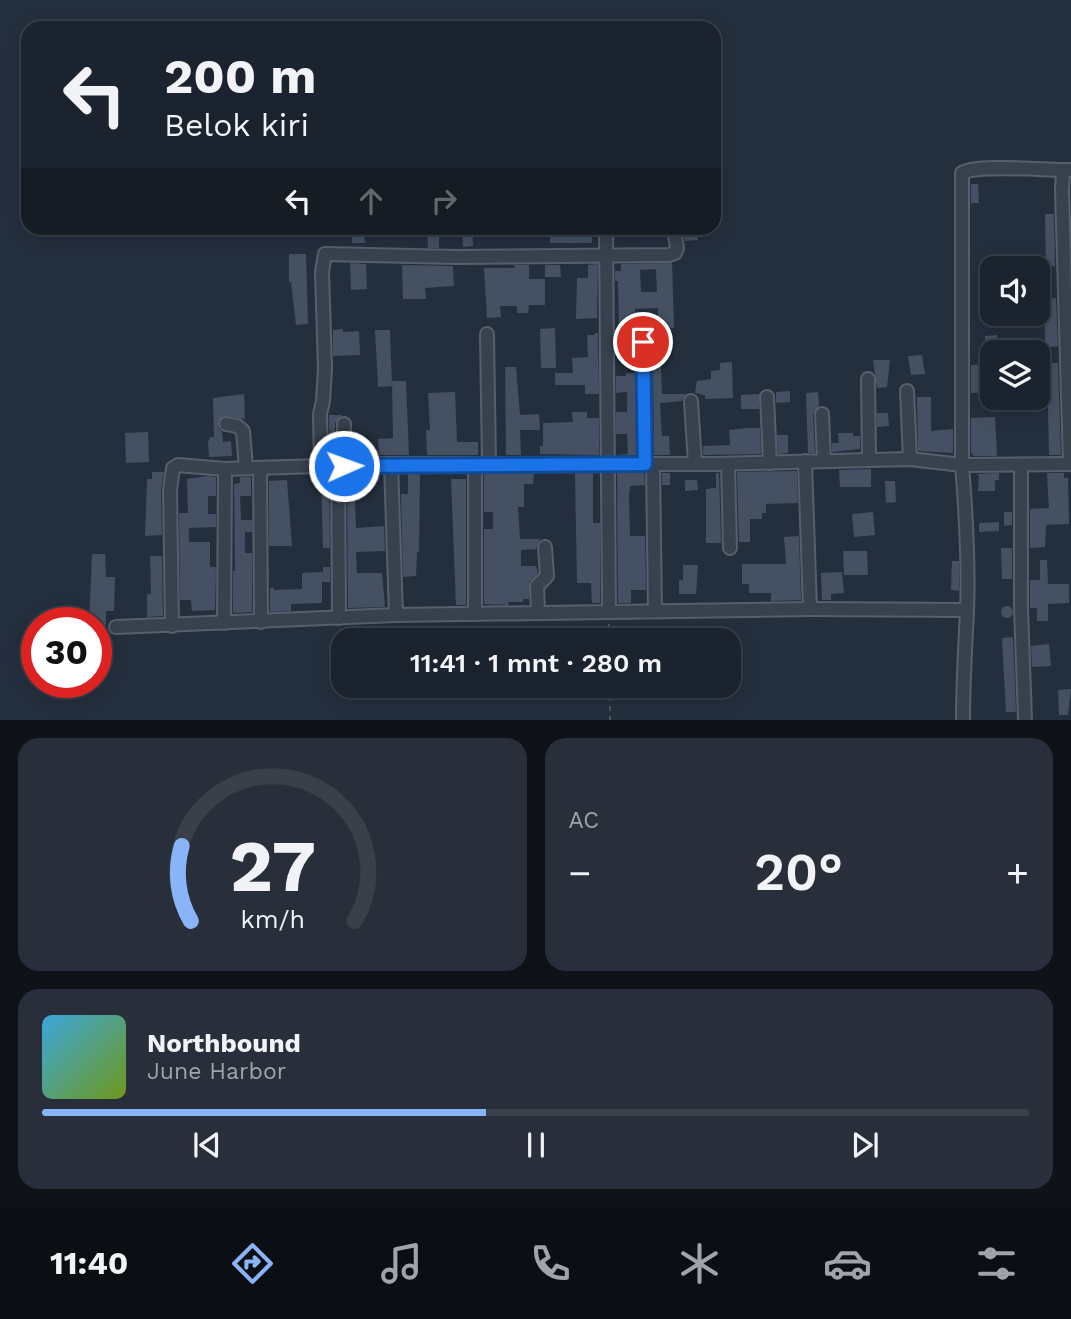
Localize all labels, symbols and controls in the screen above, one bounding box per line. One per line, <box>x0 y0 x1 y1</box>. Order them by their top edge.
text: 200 m <box>164 47 316 105</box>
icon: left <box>49 49 140 140</box>
text: Belok kiri <box>164 106 309 144</box>
icon: left <box>279 182 317 220</box>
icon: ahead <box>352 182 390 220</box>
icon: right <box>425 182 463 220</box>
map controls <box>980 256 1050 410</box>
button: sound <box>980 256 1050 326</box>
pin <box>613 312 673 372</box>
icon: arrive <box>624 323 662 361</box>
button: layers <box>980 340 1050 410</box>
position arrow <box>307 429 381 503</box>
speed limit sign: 30 <box>21 607 112 698</box>
text: 11:41 · 1 mnt · 280 m <box>410 648 662 678</box>
text: AC <box>569 807 599 834</box>
text: 27 <box>229 823 315 909</box>
text: 20° <box>754 842 843 903</box>
text: − <box>569 851 591 895</box>
text: + <box>1006 851 1029 895</box>
text: km/h <box>240 904 304 933</box>
text: Northbound <box>147 1028 301 1058</box>
text: June Harbor <box>147 1058 286 1085</box>
icon: previous <box>188 1126 226 1164</box>
icon: pause <box>517 1126 555 1164</box>
icon: next <box>846 1126 884 1164</box>
icon: directions <box>228 1239 277 1288</box>
icon: music <box>377 1239 426 1288</box>
icon: phone <box>526 1239 575 1288</box>
icon: climate <box>675 1239 724 1288</box>
icon: car <box>823 1239 872 1288</box>
icon: filters <box>972 1239 1021 1288</box>
text: 11:40 <box>50 1244 128 1282</box>

